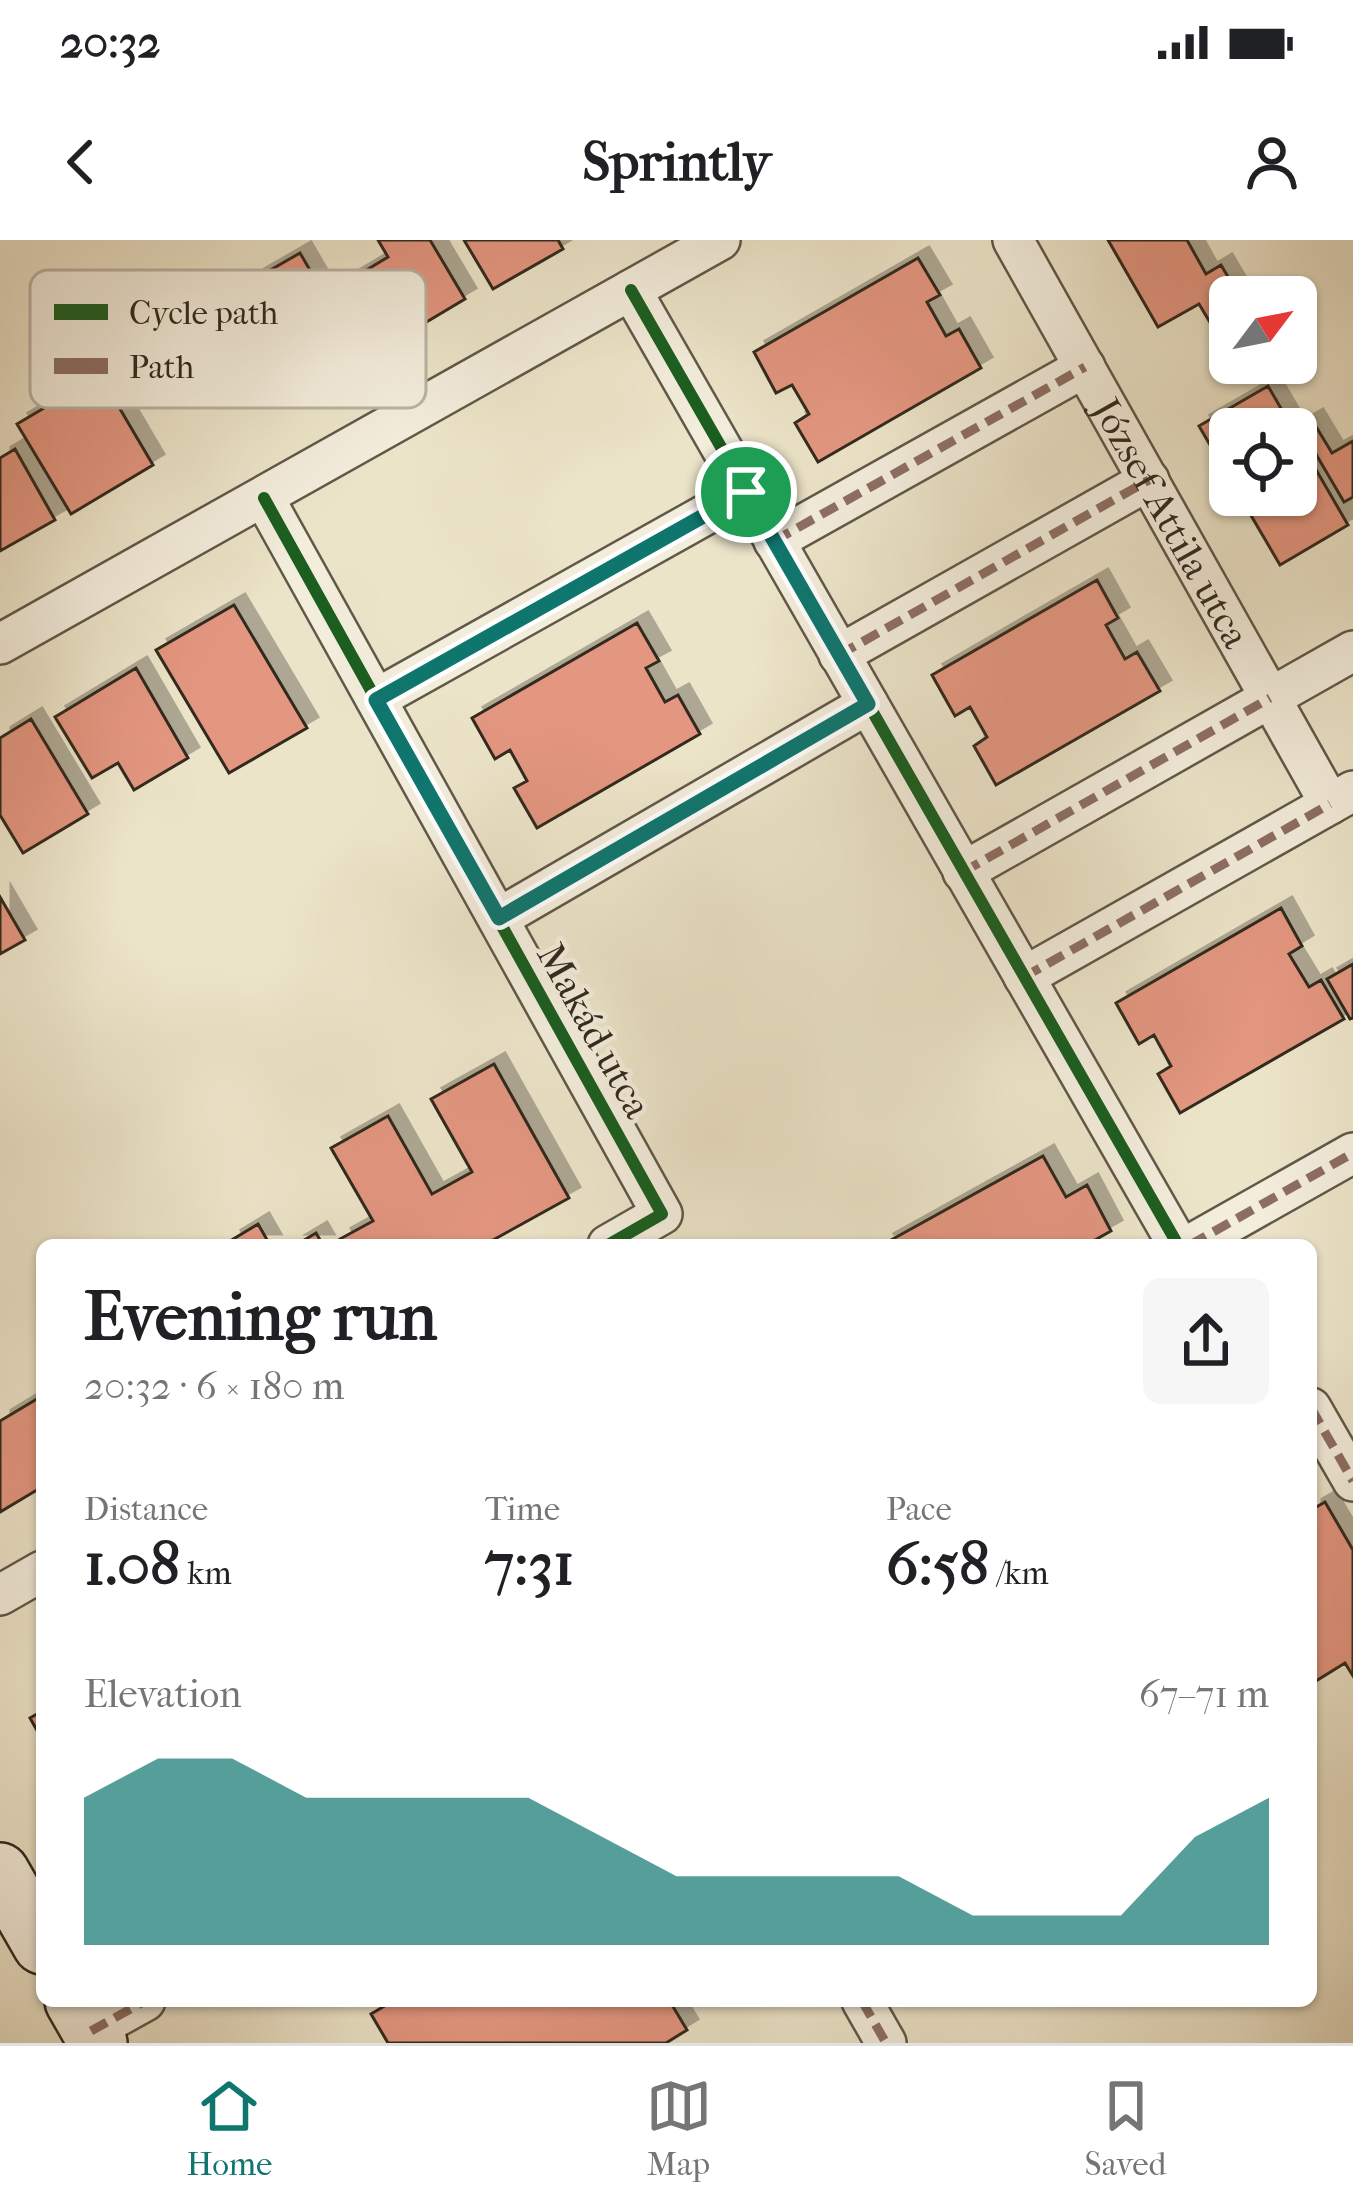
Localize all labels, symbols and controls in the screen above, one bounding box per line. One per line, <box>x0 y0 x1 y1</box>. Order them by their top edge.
text: 20:32 <box>60 16 160 69</box>
icon: back <box>48 129 114 195</box>
icon: person <box>1239 129 1305 195</box>
text: Sprintly <box>582 131 771 194</box>
legend <box>30 270 426 408</box>
north arrow <box>1209 276 1317 384</box>
map controls <box>1209 276 1317 516</box>
text: Cycle path <box>129 294 279 333</box>
text: Path <box>129 348 195 387</box>
street label: József Attila utca <box>1081 388 1260 656</box>
button: locate <box>1209 408 1317 516</box>
pin <box>695 441 797 543</box>
icon: arrive <box>713 459 779 525</box>
street label: Makád utca <box>527 935 661 1127</box>
button: share <box>1143 1278 1269 1404</box>
text: Evening run <box>84 1279 437 1356</box>
text: 20:32 · 6 × 180 m <box>84 1363 344 1409</box>
text: Distance <box>84 1490 208 1529</box>
text: Time <box>485 1490 560 1529</box>
text: Pace <box>886 1490 952 1529</box>
text: 1.08 <box>84 1529 180 1600</box>
text: 7:31 <box>485 1529 575 1600</box>
text: 6:58 <box>886 1529 989 1600</box>
text: km <box>180 1554 232 1593</box>
text: /km <box>989 1554 1049 1593</box>
text: Elevation <box>84 1671 242 1717</box>
text: 67–71 m <box>1139 1671 1269 1717</box>
tab: Home <box>187 2073 272 2184</box>
tab: Map <box>646 2073 712 2184</box>
tab: Saved <box>1085 2073 1166 2184</box>

